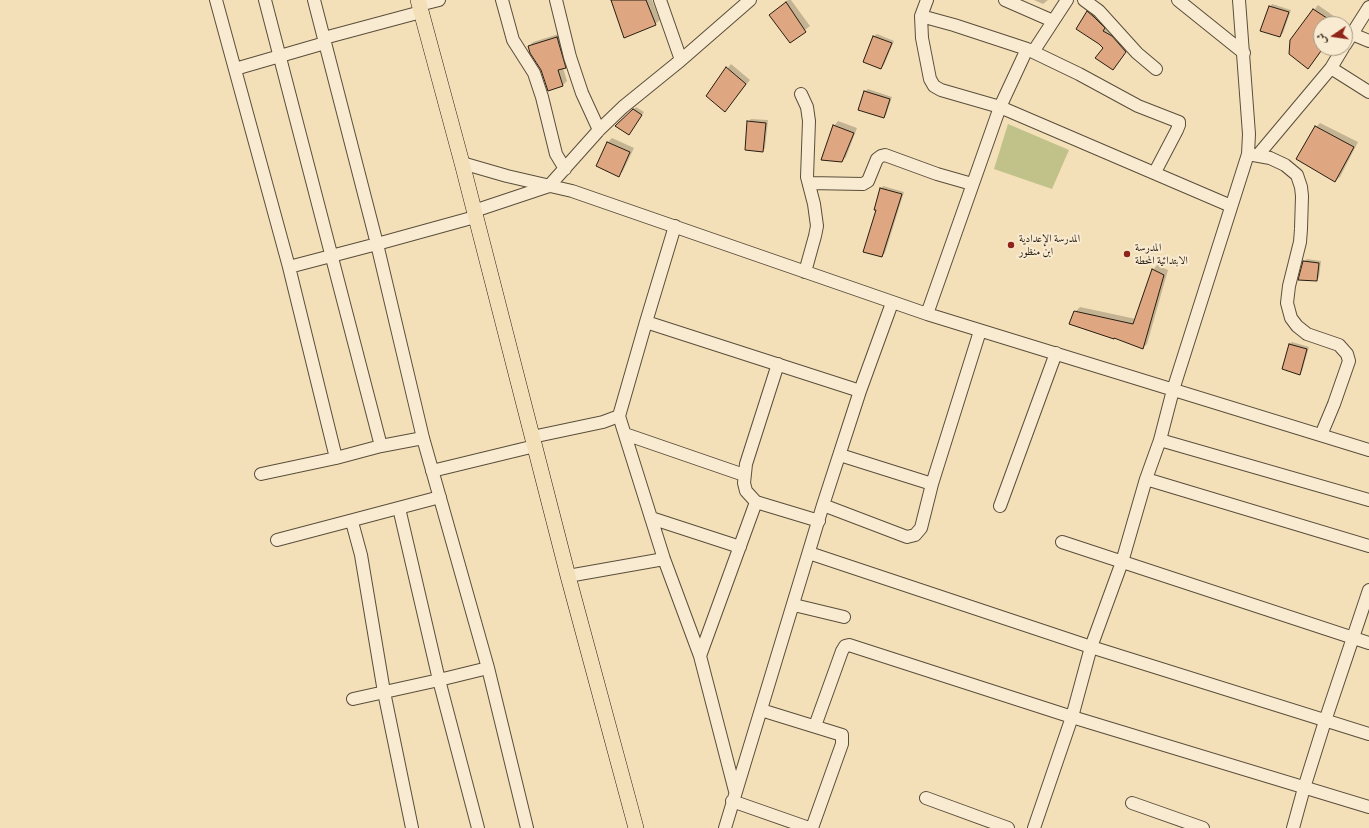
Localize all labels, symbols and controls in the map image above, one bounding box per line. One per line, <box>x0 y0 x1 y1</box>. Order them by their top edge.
north arrow <box>1313 16 1353 56</box>
text: ش <box>1314 32 1329 45</box>
place label: المدرسة الإعدادية ابن منظور <box>1019 232 1080 258</box>
marker: المدرسة الإعدادية ابن منظور <box>1006 240 1016 250</box>
place label: المدرسة الابتدائية المحطة <box>1135 241 1188 267</box>
marker: المدرسة الابتدائية المحطة <box>1122 249 1132 259</box>

